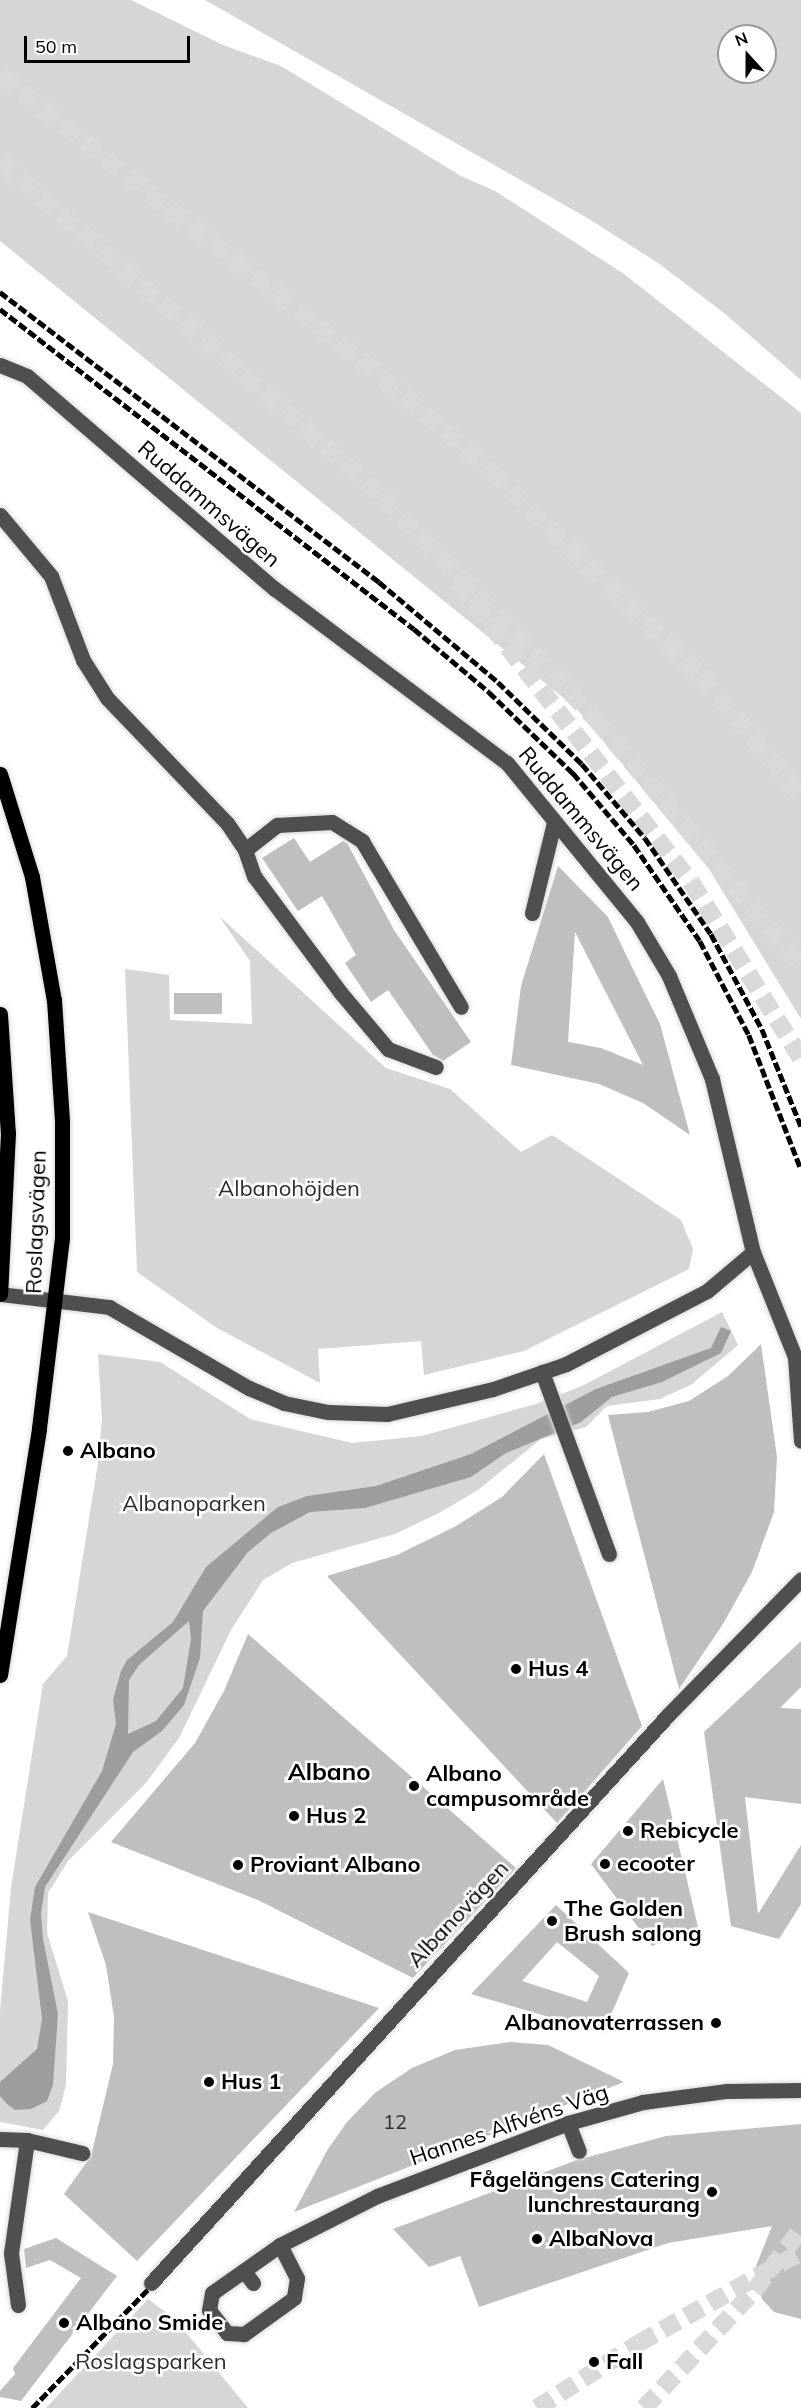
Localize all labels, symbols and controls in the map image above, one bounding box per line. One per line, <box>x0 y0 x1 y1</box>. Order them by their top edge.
scale bar <box>27 24 194 62</box>
north arrow <box>717 24 777 84</box>
text: N <box>732 28 750 51</box>
text: 50 m <box>35 35 77 58</box>
street label: Ruddammsvägen <box>132 435 286 573</box>
street label: Ruddammsvägen <box>513 742 649 896</box>
street label: Roslagsvägen <box>20 1150 52 1294</box>
park label: Albanohöjden <box>218 1176 360 1202</box>
place label: Albano <box>80 1438 156 1464</box>
marker: Albano <box>61 1444 75 1458</box>
park label: Albanoparken <box>122 1491 266 1517</box>
place label: Hus 4 <box>528 1656 588 1682</box>
marker: Hus 4 <box>509 1662 523 1676</box>
district label: Albano <box>288 1758 370 1786</box>
place label: Albano campusområde <box>426 1760 589 1812</box>
marker: Albano campusområde <box>407 1779 421 1793</box>
place label: Hus 2 <box>306 1803 366 1829</box>
marker: Hus 2 <box>287 1809 301 1823</box>
place label: Rebicycle <box>640 1818 738 1844</box>
marker: Rebicycle <box>621 1824 635 1838</box>
place label: ecooter <box>617 1851 695 1877</box>
place label: Proviant Albano <box>250 1852 420 1878</box>
street label: Albanovägen <box>402 1855 514 1973</box>
marker: ecooter <box>598 1857 612 1871</box>
marker: Proviant Albano <box>231 1858 245 1872</box>
place label: The Golden Brush salong <box>564 1895 702 1946</box>
marker: The Golden Brush salong <box>545 1914 559 1928</box>
place label: Albanovaterrassen <box>505 2010 704 2036</box>
marker: Albanovaterrassen <box>709 2016 723 2030</box>
place label: Hus 1 <box>221 2069 281 2095</box>
marker: Hus 1 <box>202 2075 216 2089</box>
street label: Hannes Alfvéns Väg <box>406 2079 612 2171</box>
house number: 12 <box>383 2109 407 2133</box>
place label: Fågelängens Catering lunchrestaurang <box>469 2166 700 2218</box>
marker: Fågelängens Catering lunchrestaurang <box>705 2185 719 2199</box>
place label: AlbaNova <box>549 2226 653 2252</box>
marker: AlbaNova <box>530 2232 544 2246</box>
place label: Albano Smide <box>76 2310 223 2336</box>
marker: Albano Smide <box>57 2316 71 2330</box>
park label: Roslagsparken <box>75 2349 227 2375</box>
place label: Fall <box>606 2349 643 2375</box>
marker: Fall <box>587 2355 601 2369</box>

